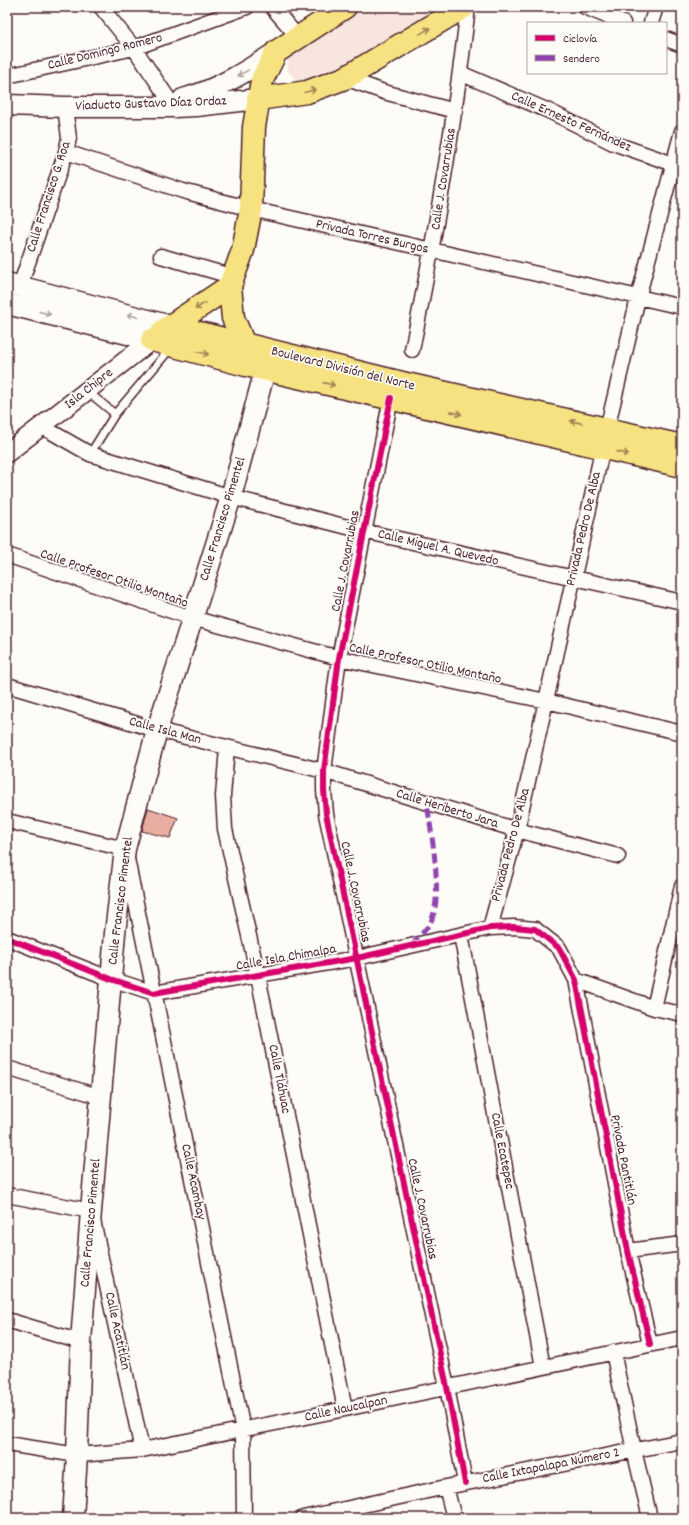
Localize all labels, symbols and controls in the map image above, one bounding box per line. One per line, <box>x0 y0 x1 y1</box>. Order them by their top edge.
legend <box>527 22 667 74</box>
one-way arrow <box>419 27 430 35</box>
street label: Calle Domingo Romero <box>46 28 164 76</box>
text: Ciclovía <box>563 31 597 48</box>
text: Sendero <box>563 51 600 68</box>
one-way arrow <box>237 69 249 77</box>
one-way arrow <box>304 86 317 94</box>
street label: Calle Ernesto Fernández <box>508 86 635 158</box>
street label: Viaducto Gustavo Díaz Ordaz <box>75 91 228 117</box>
street label: Calle J. Covarrubias <box>426 126 462 232</box>
street label: Calle Francisco G. Roa <box>22 139 76 255</box>
street label: Privada Torres Burgos <box>314 214 430 260</box>
one-way arrow <box>195 302 206 310</box>
one-way arrow <box>38 310 51 318</box>
one-way arrow <box>127 312 140 319</box>
street label: Boulevard División del Norte <box>269 341 417 397</box>
one-way arrow <box>196 350 209 358</box>
street label: Isla Chipre <box>60 364 118 414</box>
one-way arrow <box>322 380 335 388</box>
one-way arrow <box>449 410 462 418</box>
one-way arrow <box>569 418 582 426</box>
one-way arrow <box>616 449 629 457</box>
street label: Calle Francisco Pimentel <box>195 454 252 584</box>
street label: Privada Pedro De Alba <box>561 469 607 588</box>
street label: Calle J. Covarrubias <box>326 508 366 614</box>
street label: Calle Miguel A. Quevedo <box>376 524 500 572</box>
street label: Calle Profesor Otilio Montaño <box>37 544 191 614</box>
street label: Calle Profesor Otilio Montaño <box>347 638 503 690</box>
street label: Calle Isla Man <box>127 712 203 750</box>
street label: Calle Heriberto Jara <box>393 784 501 834</box>
street label: Privada Pedro De Alba <box>486 786 536 904</box>
street label: Calle Francisco Pimentel <box>103 835 139 966</box>
street label: Calle J. Covarrubias <box>334 839 376 945</box>
street label: Calle Isla Chimalpa <box>234 939 338 977</box>
street label: Calle Tláhuac <box>262 1043 296 1116</box>
street label: Calle Ecatepec <box>485 1111 519 1191</box>
street label: Privada Pantitlán <box>604 1113 642 1207</box>
street label: Calle Acambay <box>175 1142 211 1222</box>
street label: Calle J. Covarrubias <box>401 1156 443 1262</box>
street label: Calle Francisco Pimentel <box>75 1157 107 1288</box>
street label: Calle Acatitlán <box>99 1290 135 1372</box>
street label: Calle Naucalpan <box>303 1390 389 1428</box>
street label: Calle Ixtapalapa Número 2 <box>481 1443 621 1489</box>

